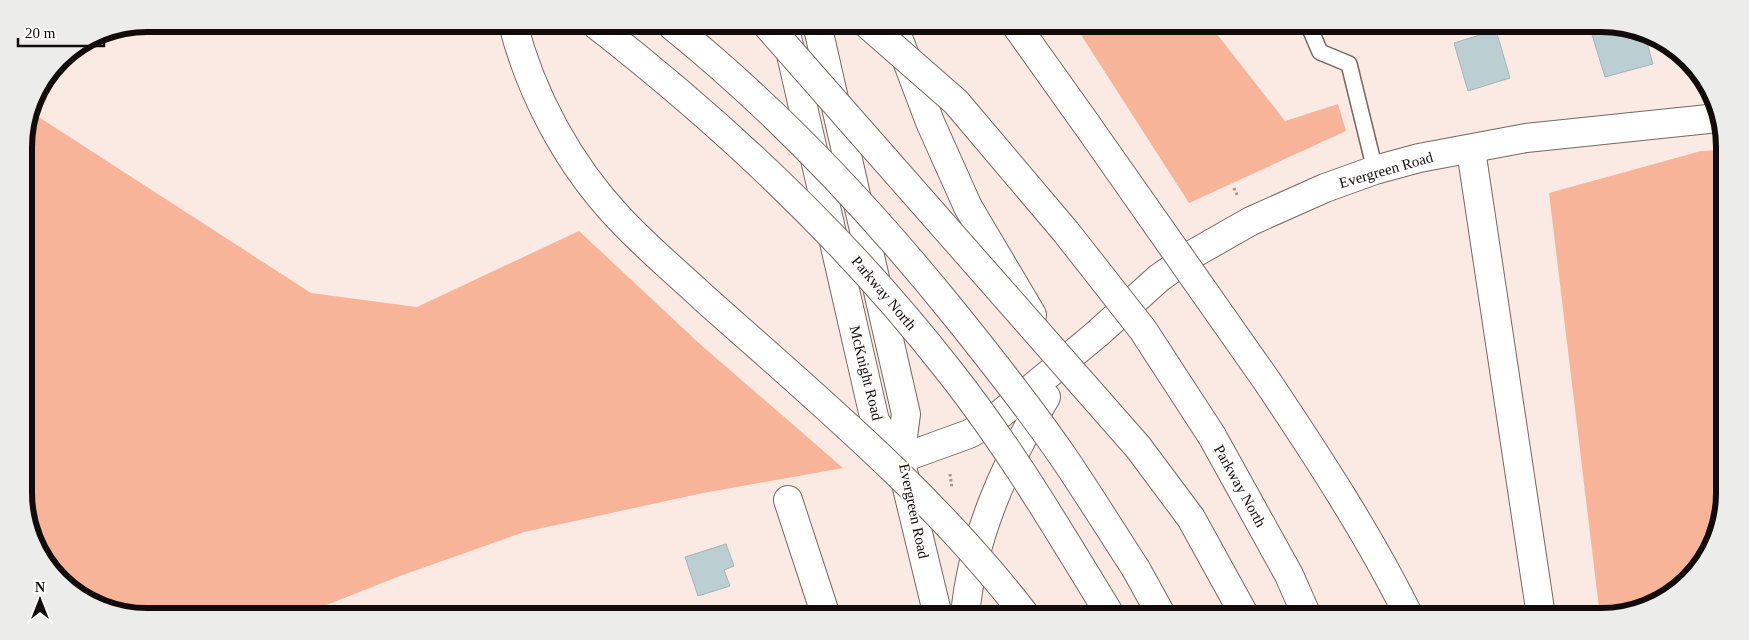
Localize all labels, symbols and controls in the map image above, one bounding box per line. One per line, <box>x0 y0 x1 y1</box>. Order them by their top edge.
scale bar <box>18 15 104 47</box>
text: 20 m <box>25 25 56 41</box>
street label: Evergreen Road <box>1337 149 1435 191</box>
street label: Parkway North <box>849 253 920 333</box>
street label: McKnight Road <box>846 324 886 423</box>
street label: Parkway North <box>1211 442 1269 530</box>
street label: Evergreen Road <box>896 462 932 560</box>
north arrow <box>15 575 65 625</box>
text: N <box>35 580 45 595</box>

